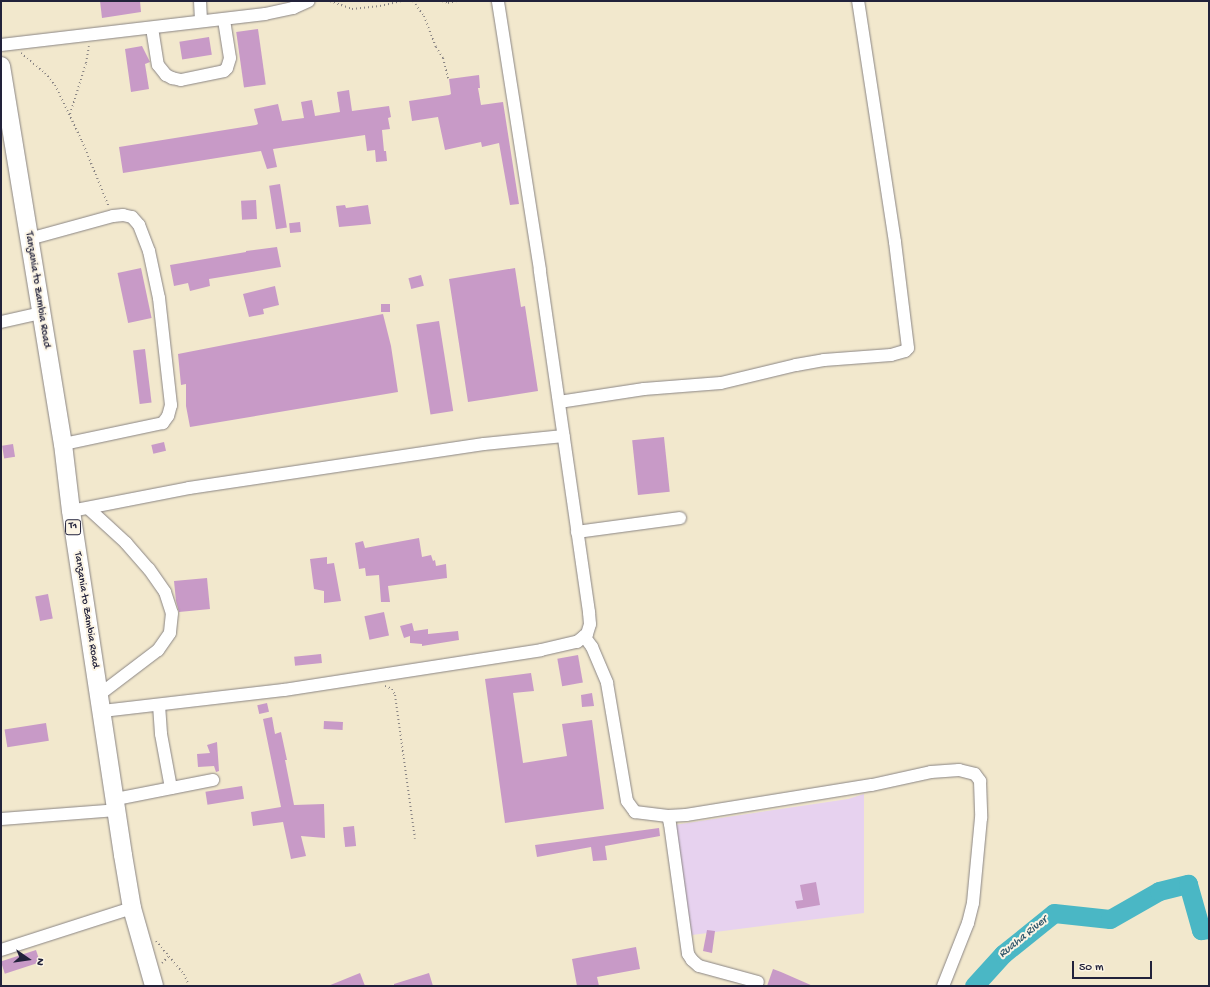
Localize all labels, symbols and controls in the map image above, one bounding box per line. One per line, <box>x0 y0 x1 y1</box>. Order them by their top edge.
street label: Tanzania to Zambia Road <box>21 231 53 349</box>
road number: T1 <box>65 519 81 535</box>
street label: Tanzania to Zambia Road <box>70 551 102 669</box>
water label: Ruaha River <box>996 914 1052 962</box>
north arrow <box>8 939 48 979</box>
scale bar <box>1074 953 1154 979</box>
text: N <box>33 957 46 967</box>
text: 50 m <box>1079 961 1104 975</box>

